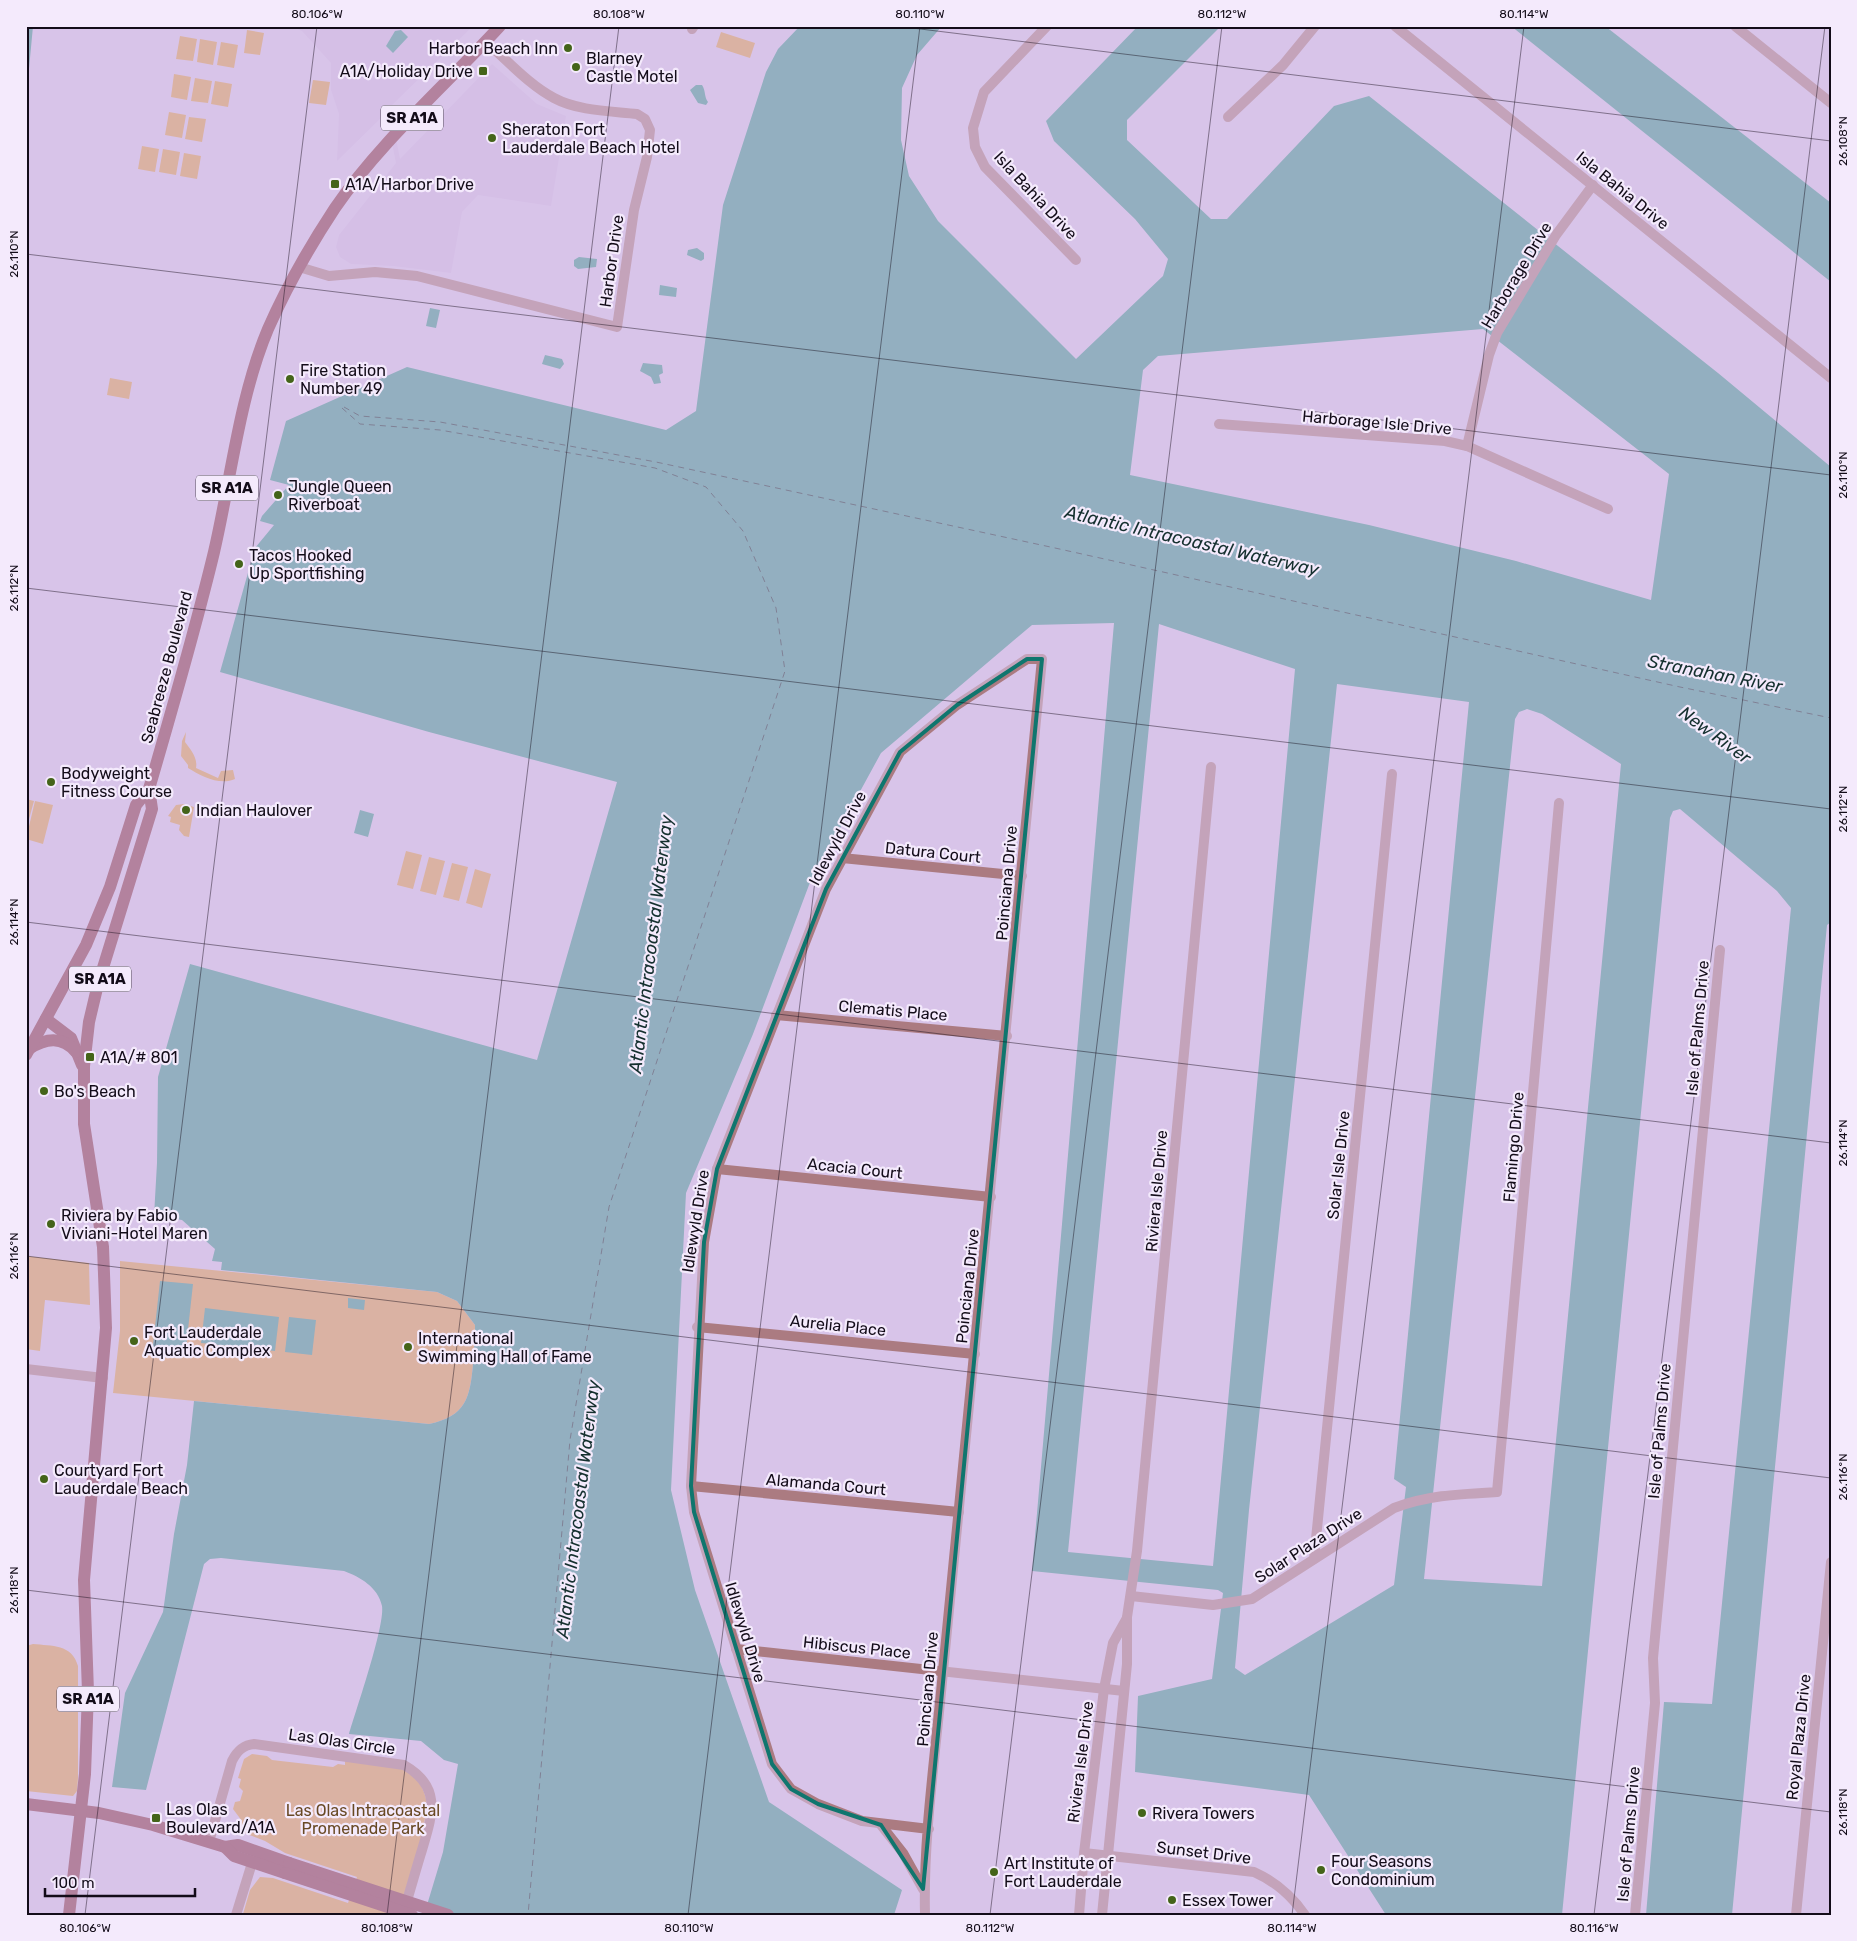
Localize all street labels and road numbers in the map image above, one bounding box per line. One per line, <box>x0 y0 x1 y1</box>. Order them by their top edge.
road number: SR A1A <box>381 106 443 130</box>
street label: Isla Bahia Drive <box>990 147 1081 243</box>
street label: Isla Bahia Drive <box>1573 147 1673 234</box>
street label: Harbor Drive <box>596 214 627 309</box>
street label: Harborage Drive <box>1477 219 1556 332</box>
street label: Harborage Isle Drive <box>1301 406 1453 439</box>
road number: SR A1A <box>196 476 258 500</box>
street label: Seabreeze Boulevard <box>137 589 196 745</box>
street label: Idlewyld Drive <box>805 788 870 889</box>
street label: Poinciana Drive <box>992 825 1021 941</box>
street label: Datura Court <box>884 838 982 867</box>
street label: Isle of Palms Drive <box>1682 960 1713 1096</box>
road number: SR A1A <box>69 966 131 992</box>
street label: Clematis Place <box>838 996 948 1025</box>
street label: Flamingo Drive <box>1499 1091 1528 1203</box>
street label: Solar Isle Drive <box>1323 1110 1354 1220</box>
street label: Riviera Isle Drive <box>1142 1129 1171 1253</box>
street label: Acacia Court <box>806 1154 903 1183</box>
street label: Idlewyld Drive <box>678 1168 713 1274</box>
street label: Poinciana Drive <box>952 1228 983 1344</box>
street label: Aurelia Place <box>789 1311 887 1340</box>
street label: Isle of Palms Drive <box>1644 1363 1675 1499</box>
street label: Alamanda Court <box>765 1470 887 1499</box>
street label: Solar Plaza Drive <box>1251 1504 1365 1587</box>
street label: Idlewyld Drive <box>721 1580 770 1685</box>
street label: Poinciana Drive <box>913 1631 942 1747</box>
street label: Hibiscus Place <box>802 1632 912 1663</box>
street label: Royal Plaza Drive <box>1782 1673 1815 1801</box>
road number: SR A1A <box>57 1686 119 1712</box>
street label: Riviera Isle Drive <box>1064 1700 1097 1824</box>
street label: Las Olas Circle <box>287 1725 397 1758</box>
street label: Isle of Palms Drive <box>1613 1766 1644 1902</box>
street label: Sunset Drive <box>1156 1837 1252 1868</box>

